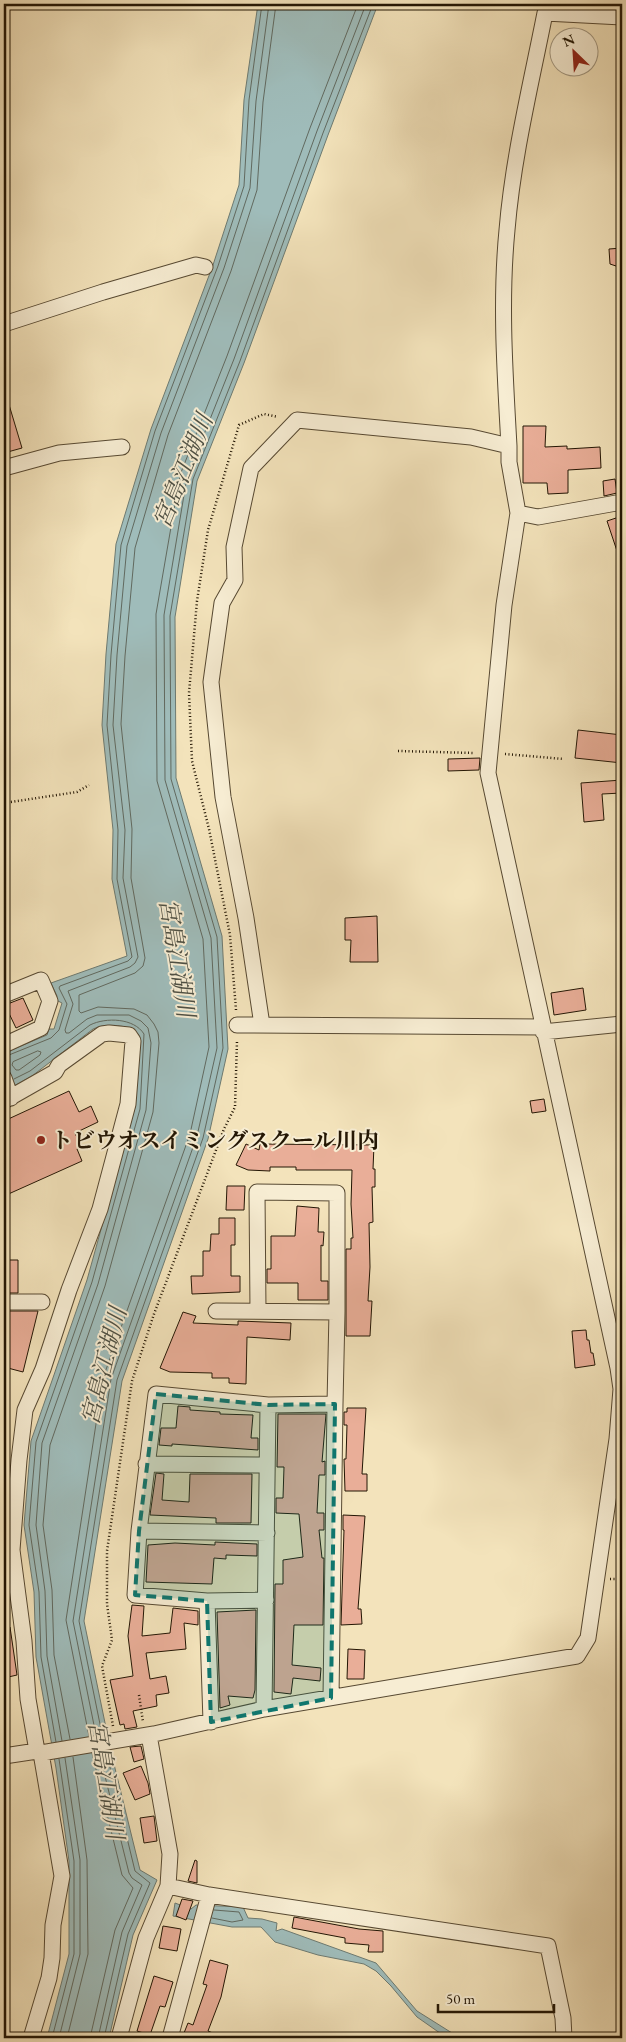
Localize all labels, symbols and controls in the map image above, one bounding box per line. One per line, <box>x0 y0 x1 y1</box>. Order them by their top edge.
north arrow <box>548 28 598 78</box>
text: N <box>560 29 578 51</box>
water label: 宮島江湖川 <box>146 407 221 532</box>
water label: 宮島江湖川 <box>153 896 203 1023</box>
place label: トビウオスイミングスクール川内 <box>51 1126 379 1155</box>
marker: トビウオスイミングスクール川内 <box>35 1134 47 1146</box>
water label: 宮島江湖川 <box>74 1301 134 1428</box>
water label: 宮島江湖川 <box>82 1718 132 1845</box>
scale bar <box>438 1982 555 2014</box>
text: 50 m <box>446 1989 475 2008</box>

